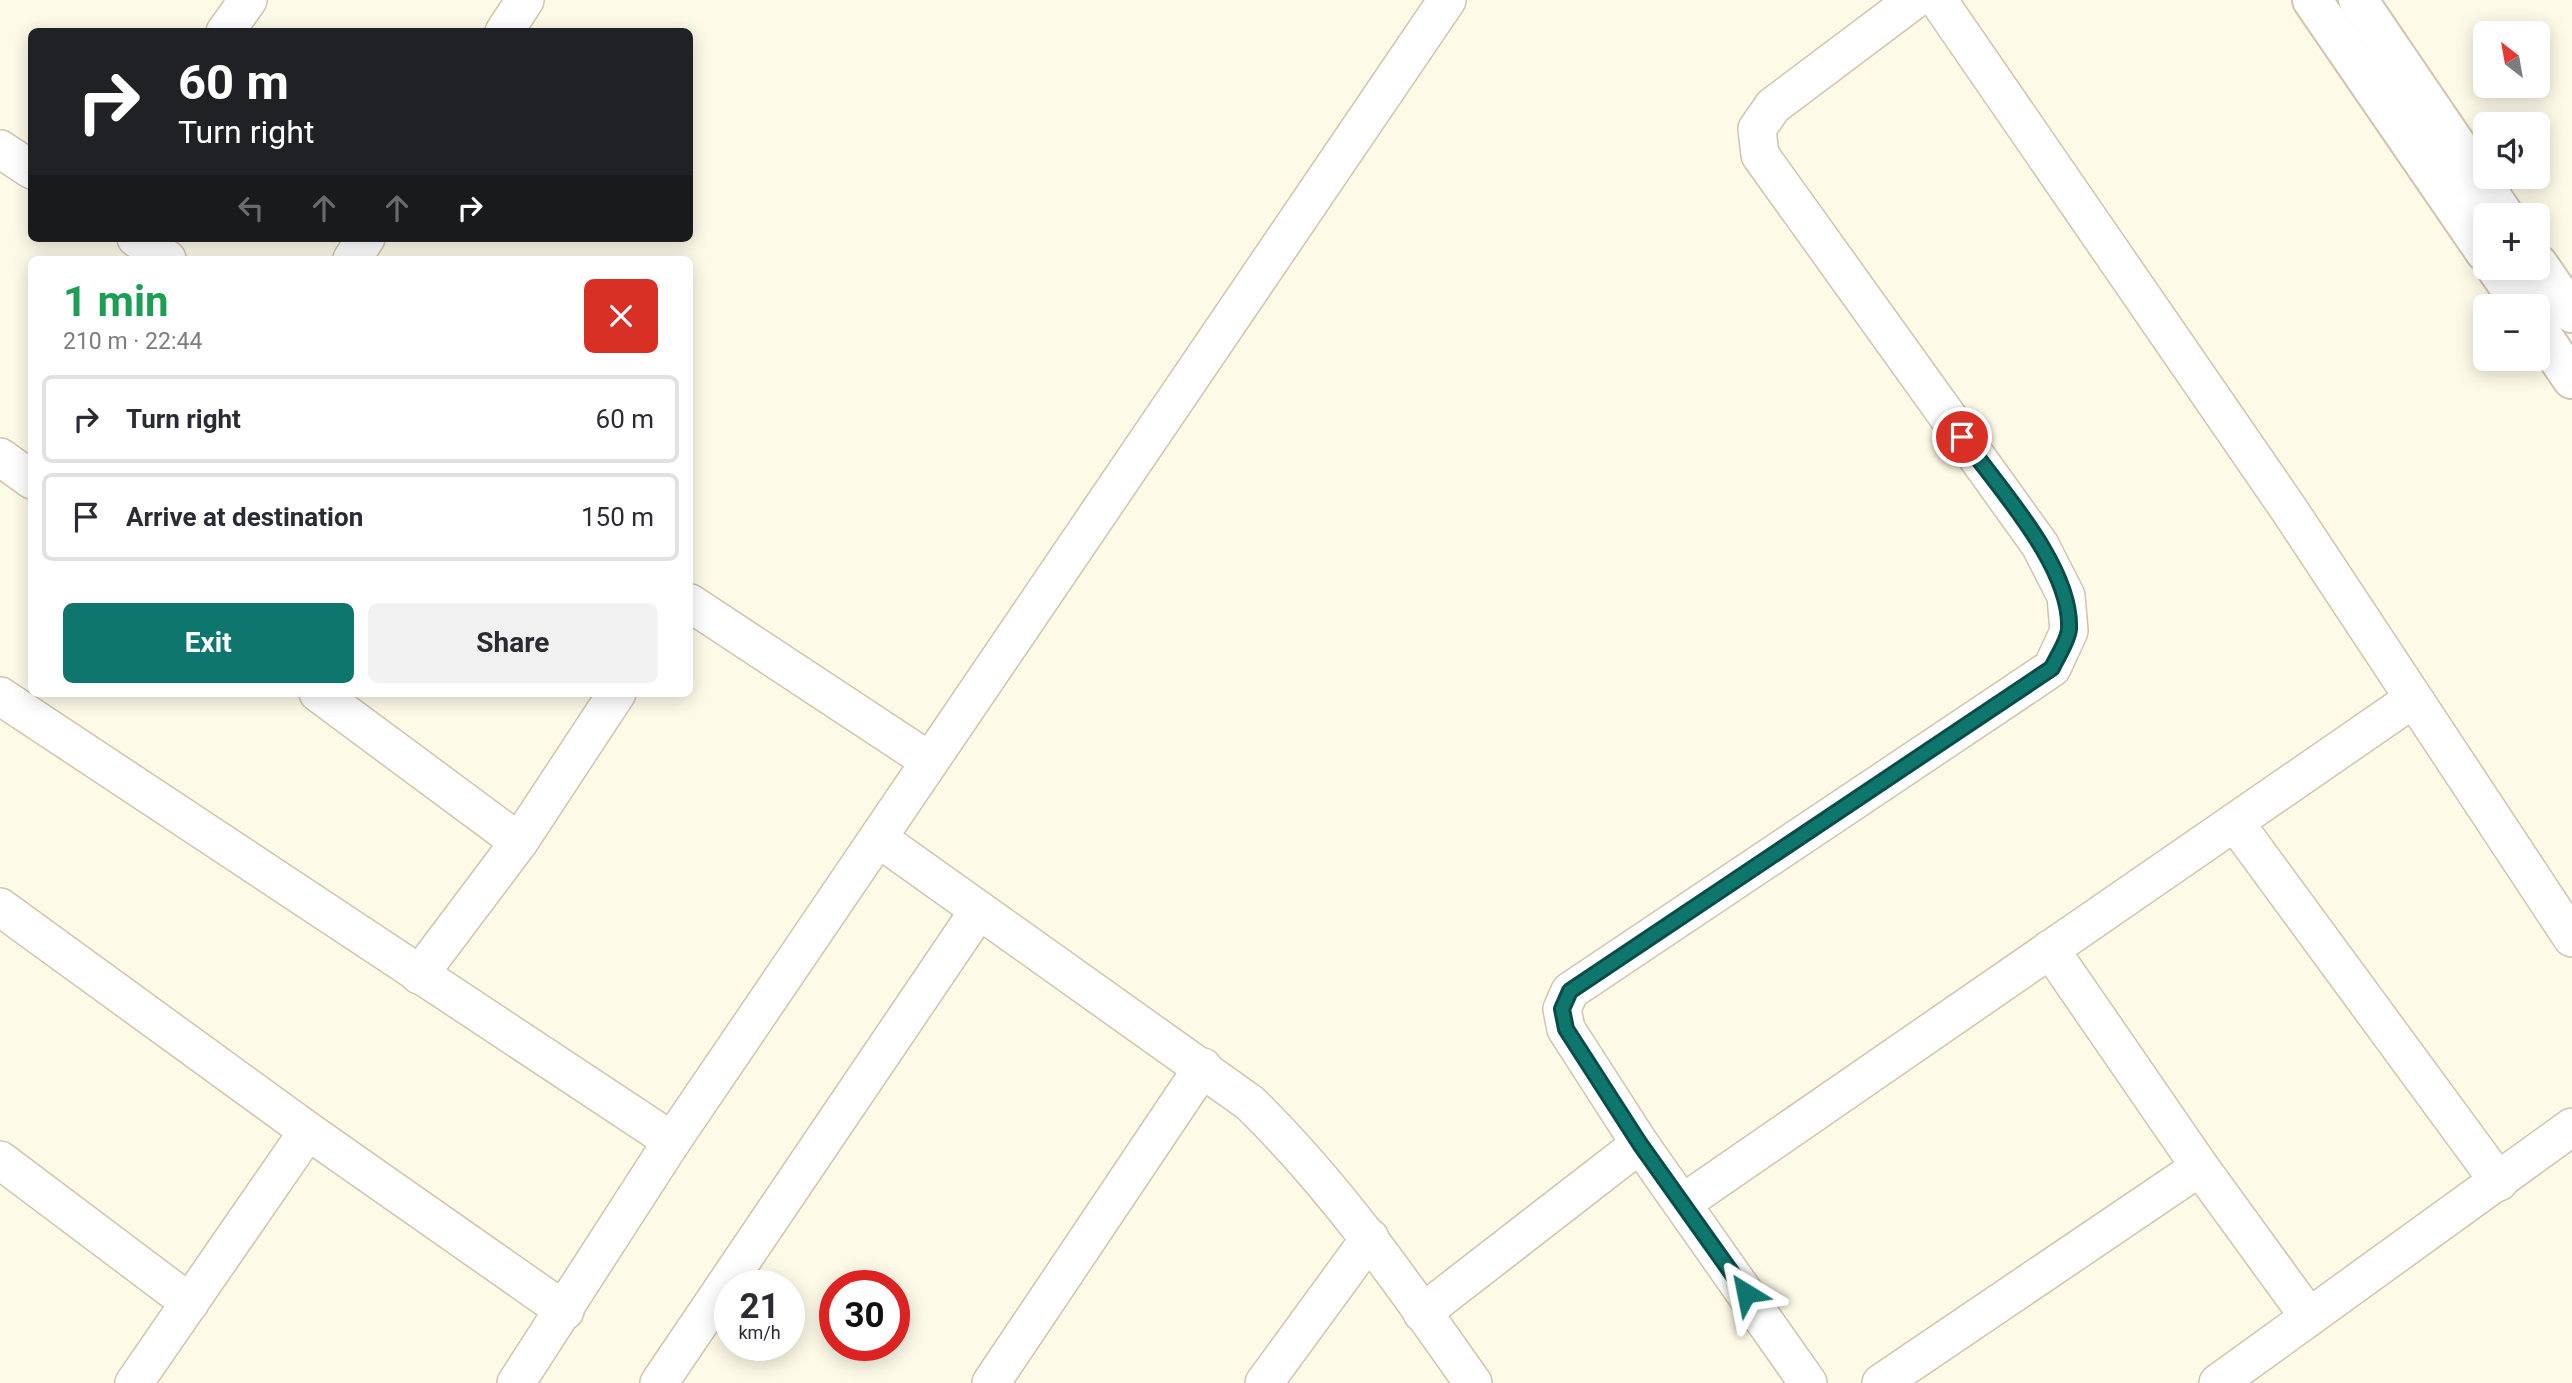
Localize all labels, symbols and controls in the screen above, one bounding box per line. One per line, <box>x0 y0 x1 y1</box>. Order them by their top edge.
north arrow <box>2473 21 2550 98</box>
map controls <box>2473 21 2550 371</box>
text: 60 m <box>178 54 289 111</box>
icon: right <box>63 56 154 147</box>
button: sound <box>2473 112 2550 189</box>
text: Turn right <box>178 113 314 151</box>
icon: left <box>232 189 270 227</box>
icon: ahead <box>305 189 343 227</box>
icon: ahead <box>378 189 416 227</box>
icon: right <box>451 189 489 227</box>
button: + <box>2473 203 2550 280</box>
text: 1 min <box>63 277 169 326</box>
button: close <box>584 279 658 353</box>
button: − <box>2473 294 2550 371</box>
text: 210 m · 22:44 <box>63 328 202 355</box>
icon: right <box>67 400 105 438</box>
text: Turn right <box>126 404 241 434</box>
text: 60 m <box>596 404 654 434</box>
pin <box>1932 407 1992 467</box>
icon: arrive <box>1943 418 1981 456</box>
icon: arrive <box>67 498 105 536</box>
text: Arrive at destination <box>126 502 363 532</box>
text: 150 m <box>581 502 654 532</box>
button: Exit <box>63 603 354 683</box>
button: Share <box>368 603 658 683</box>
position arrow <box>1709 1256 1783 1330</box>
speed limit sign: 30 <box>819 1270 910 1361</box>
text: 21 <box>739 1286 780 1327</box>
text: km/h <box>738 1322 781 1343</box>

